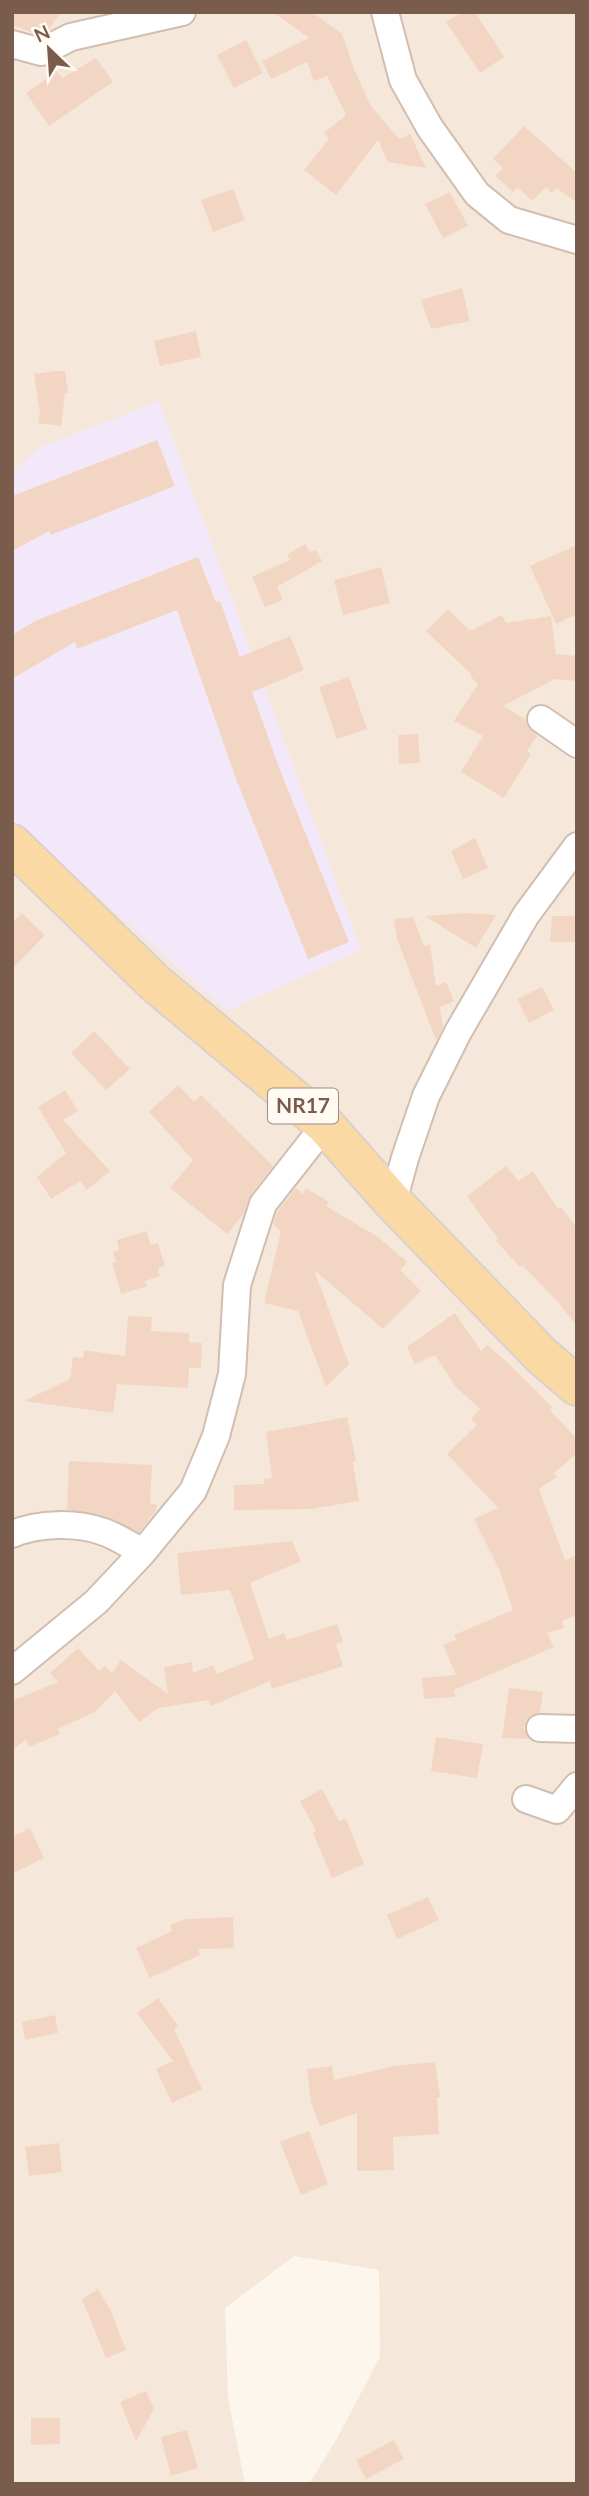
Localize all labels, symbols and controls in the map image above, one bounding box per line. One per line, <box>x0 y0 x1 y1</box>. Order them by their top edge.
north arrow <box>14 14 84 84</box>
text: N <box>30 20 53 47</box>
road number: NR17 <box>268 1088 338 1124</box>

